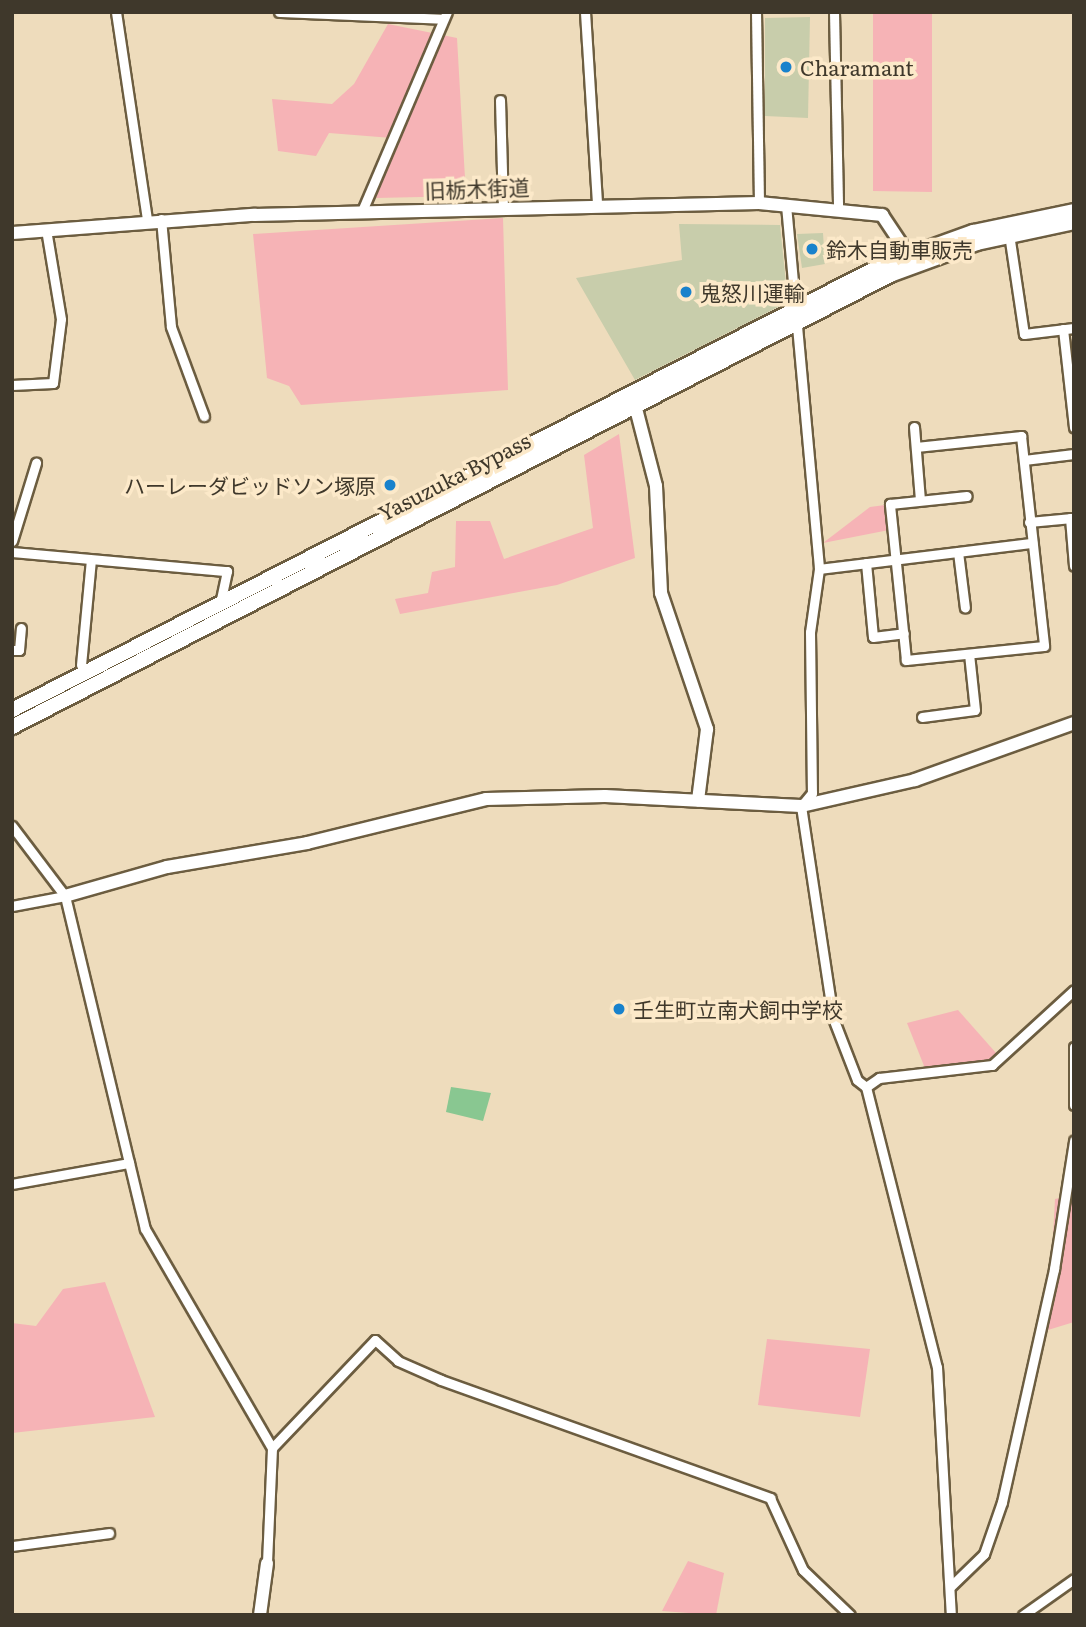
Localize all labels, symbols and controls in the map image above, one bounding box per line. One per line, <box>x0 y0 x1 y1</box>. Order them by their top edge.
place label: Charamant <box>800 54 914 80</box>
marker: Charamant <box>778 59 794 75</box>
street label: 旧栃木街道 <box>424 174 530 202</box>
place label: 鈴木自動車販売 <box>826 236 973 262</box>
marker: 鈴木自動車販売 <box>804 241 820 257</box>
place label: 鬼怒川運輸 <box>700 279 805 305</box>
marker: 鬼怒川運輸 <box>678 284 694 300</box>
street label: Yasuzuka Bypass <box>374 427 534 525</box>
place label: ハーレーダビッドソン塚原 <box>124 472 376 498</box>
marker: ハーレーダビッドソン塚原 <box>382 477 398 493</box>
place label: 壬生町立南犬飼中学校 <box>633 996 843 1022</box>
marker: 壬生町立南犬飼中学校 <box>611 1001 627 1017</box>

